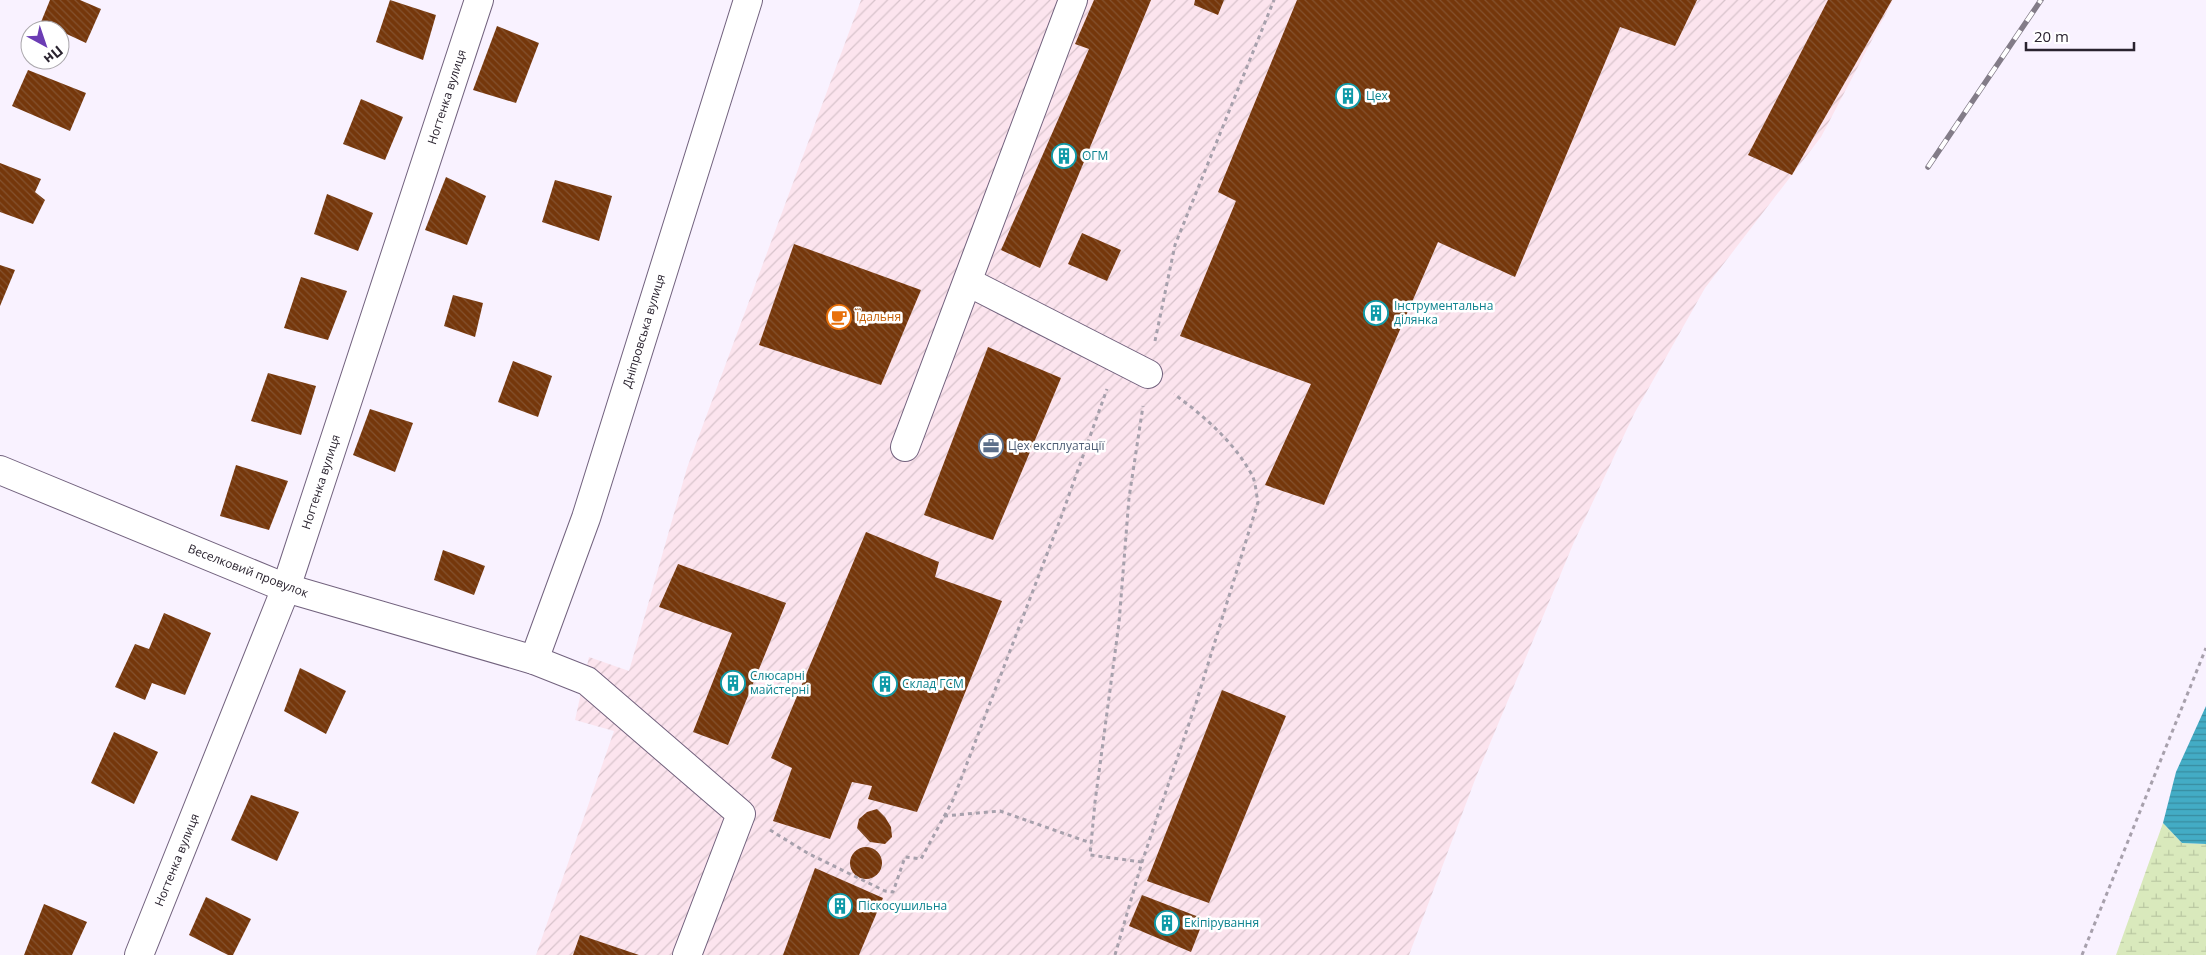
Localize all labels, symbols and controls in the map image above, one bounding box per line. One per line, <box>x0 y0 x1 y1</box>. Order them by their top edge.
north arrow <box>20 20 70 70</box>
scale bar <box>2026 20 2134 52</box>
text: 20 m <box>2034 26 2069 46</box>
text: Пн <box>40 42 67 69</box>
street label: Ногтенка вулиця <box>423 47 470 146</box>
building icon: Цех <box>1335 83 1361 109</box>
place label: Цех <box>1366 87 1389 104</box>
building icon: ОГМ <box>1051 143 1077 169</box>
place label: ОГМ <box>1082 147 1108 164</box>
street label: Дніпровська вулиця <box>618 272 669 390</box>
place label: Інструментальна ділянка <box>1394 297 1493 328</box>
building icon: Інструментальна ділянка <box>1363 300 1389 326</box>
cafe icon: Їдальня <box>826 304 852 330</box>
place label: Їдальня <box>856 308 901 325</box>
street label: Ногтенка вулиця <box>297 432 344 531</box>
office icon: Цех експлуатації <box>978 433 1004 459</box>
place label: Цех експлуатації <box>1008 437 1106 454</box>
street label: Веселковий провулок <box>186 540 312 602</box>
place label: Слюсарні майстерні <box>750 667 809 698</box>
building icon: Слюсарні майстерні <box>720 670 746 696</box>
building icon: Склад ГСМ <box>872 671 898 697</box>
place label: Склад ГСМ <box>902 675 964 692</box>
street label: Ногтенка вулиця <box>150 811 203 909</box>
building icon: Піскосушильна <box>827 893 853 919</box>
place label: Піскосушильна <box>858 897 947 914</box>
building icon: Екіпірування <box>1154 910 1180 936</box>
place label: Екіпірування <box>1184 914 1259 931</box>

